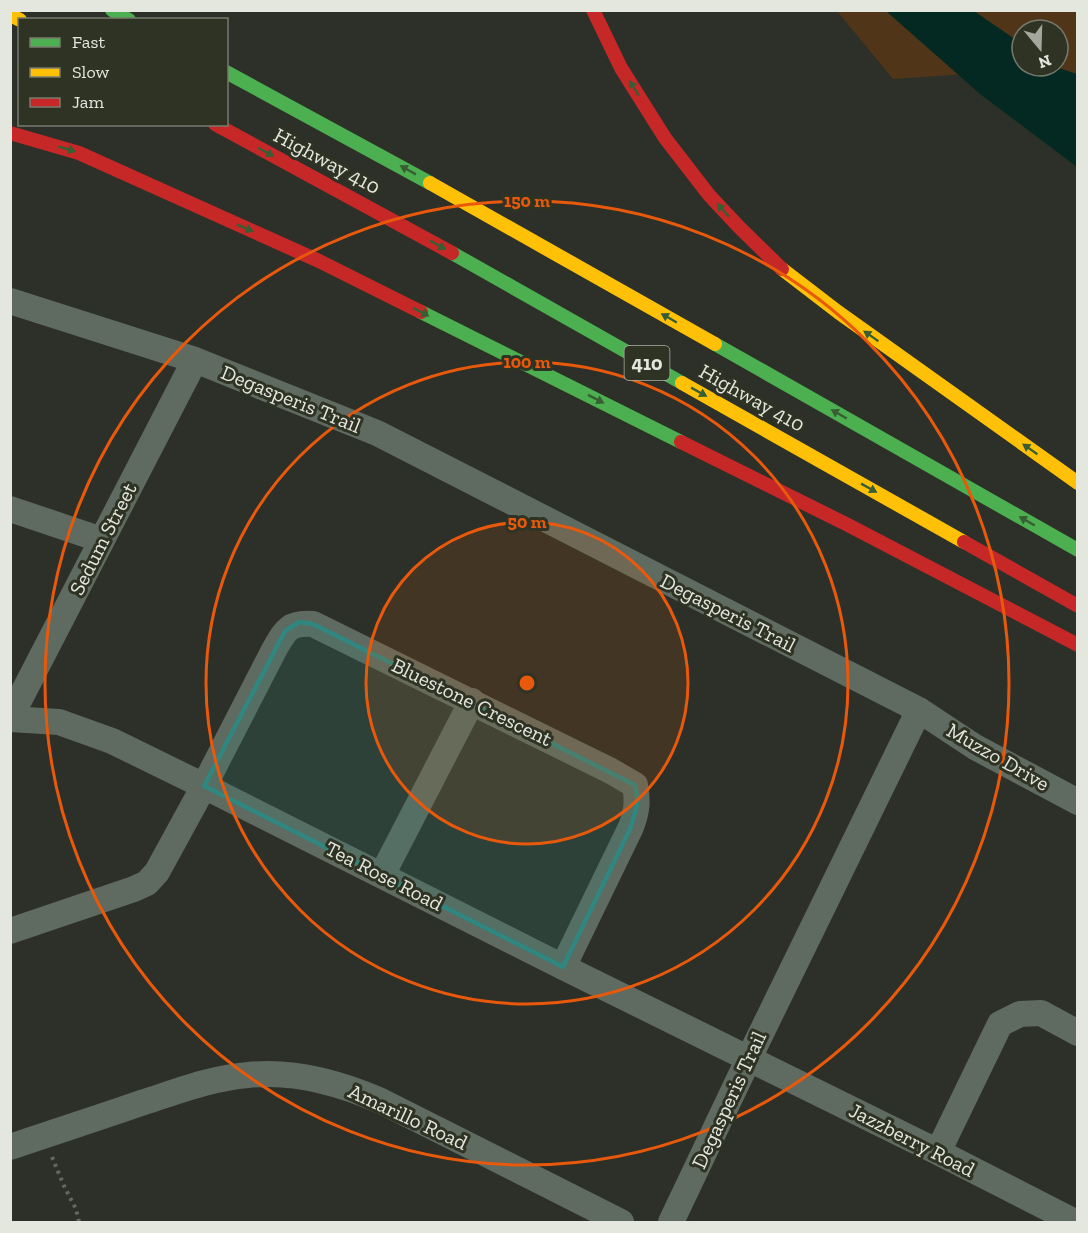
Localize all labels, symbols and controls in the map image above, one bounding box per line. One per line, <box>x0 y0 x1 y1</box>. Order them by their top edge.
legend <box>18 18 228 126</box>
north arrow <box>1010 18 1070 78</box>
text: Fast <box>72 31 105 53</box>
text: N <box>1036 51 1054 73</box>
text: Slow <box>72 61 109 83</box>
one-way arrow <box>628 80 639 97</box>
text: Jam <box>72 91 104 113</box>
street label: Highway 410 <box>270 122 385 199</box>
one-way arrow <box>58 145 76 155</box>
one-way arrow <box>258 147 275 157</box>
one-way arrow <box>399 165 416 175</box>
text: 150 m <box>504 190 550 212</box>
one-way arrow <box>717 203 730 218</box>
one-way arrow <box>237 223 254 232</box>
one-way arrow <box>430 240 447 250</box>
one-way arrow <box>413 307 430 316</box>
one-way arrow <box>660 313 677 323</box>
one-way arrow <box>863 331 879 342</box>
road number: 410 <box>624 346 670 380</box>
text: 100 m <box>503 351 551 373</box>
street label: Highway 410 <box>695 358 809 437</box>
street label: Degasperis Trail <box>218 359 365 438</box>
one-way arrow <box>691 387 708 397</box>
one-way arrow <box>587 394 604 404</box>
one-way arrow <box>830 409 847 419</box>
one-way arrow <box>1022 443 1038 455</box>
street label: Sedum Street <box>64 478 142 599</box>
one-way arrow <box>861 483 878 493</box>
text: 50 m <box>508 511 547 533</box>
one-way arrow <box>1018 516 1035 526</box>
street label: Degasperis Trail <box>656 568 800 658</box>
street label: Bluestone Crescent <box>388 652 557 751</box>
centre of rings <box>517 673 537 693</box>
street label: Muzzo Drive <box>942 717 1054 796</box>
street label: Tea Rose Road <box>321 835 448 916</box>
street label: Degasperis Trail <box>686 1027 771 1172</box>
street label: Amarillo Road <box>345 1078 472 1155</box>
street label: Jazzberry Road <box>845 1097 980 1182</box>

